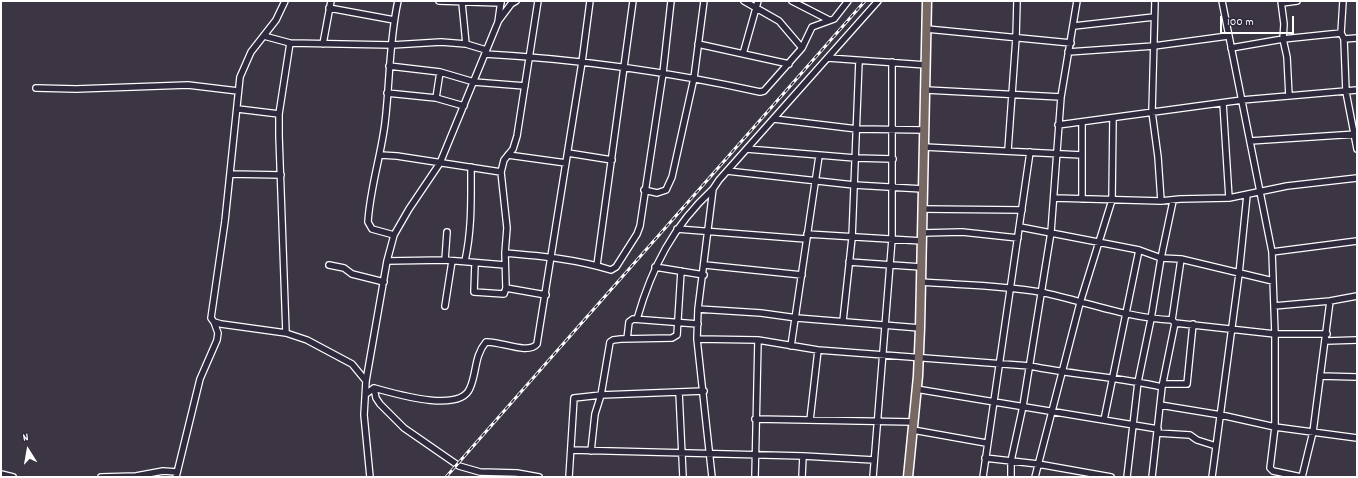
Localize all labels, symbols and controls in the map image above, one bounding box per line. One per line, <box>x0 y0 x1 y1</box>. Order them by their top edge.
scale bar <box>1222 8 1296 34</box>
text: 100 m <box>1227 14 1254 31</box>
north arrow <box>8 430 48 470</box>
text: N <box>22 430 30 447</box>

